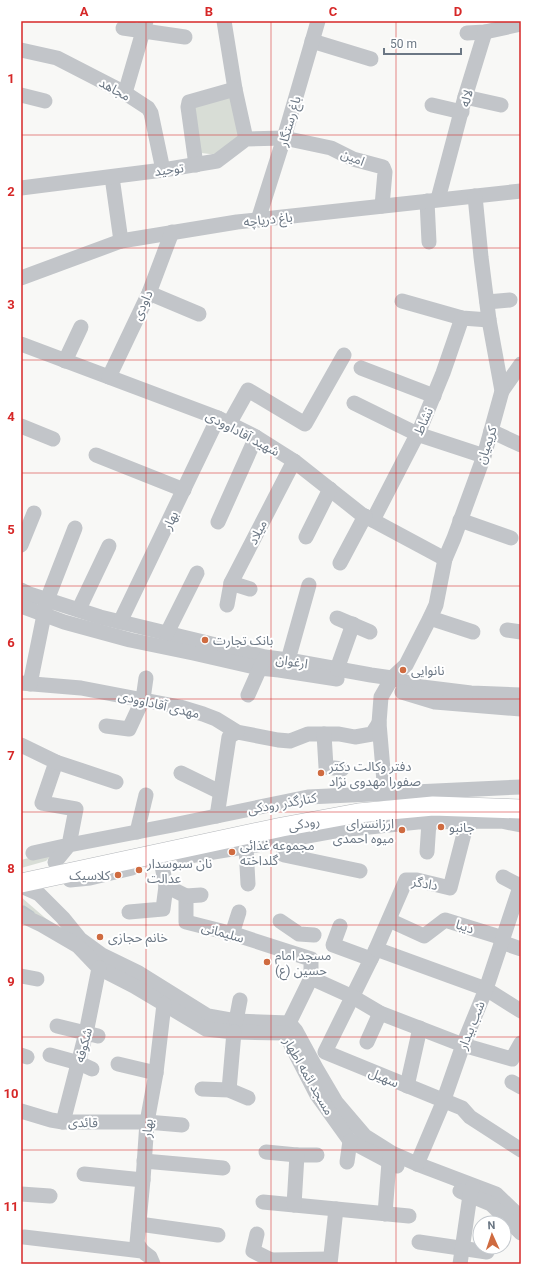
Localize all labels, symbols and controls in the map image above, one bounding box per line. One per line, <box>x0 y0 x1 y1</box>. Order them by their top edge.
text: A <box>80 4 89 19</box>
text: B <box>205 4 213 19</box>
text: C <box>329 4 338 19</box>
text: D <box>454 4 462 19</box>
scale bar <box>384 30 461 56</box>
text: 50 m <box>390 37 417 51</box>
text: 1 <box>7 71 15 86</box>
street label: مجاهد <box>97 75 133 104</box>
street label: لاله <box>457 88 476 108</box>
street label: باغ رستگار <box>275 94 307 150</box>
street label: امین <box>338 146 367 170</box>
street label: توحید <box>153 160 185 179</box>
text: 2 <box>7 184 15 199</box>
street label: باغ دریاچه <box>243 209 294 233</box>
street label: داودی <box>129 288 157 323</box>
text: 3 <box>7 297 15 312</box>
street label: نشاط <box>411 405 436 437</box>
street label: شهید آقاداوودی <box>203 408 282 460</box>
text: 4 <box>7 409 15 424</box>
street label: کریمیان <box>473 424 501 466</box>
street label: بهار <box>159 509 182 533</box>
street label: میلاد <box>245 517 270 547</box>
text: 5 <box>7 522 15 537</box>
place label: بانک تجارت <box>213 633 273 648</box>
text: 6 <box>7 635 15 650</box>
marker: بانک تجارت <box>200 635 210 645</box>
street label: ارغوان <box>275 652 309 672</box>
place label: نانوایی <box>411 663 444 679</box>
marker: نانوایی <box>398 665 408 675</box>
street label: مهدی آقاداوودی <box>116 688 201 722</box>
text: 7 <box>7 748 15 763</box>
place label: دفتر وکالت دکتر صفورا مهدوی نژاد <box>328 759 421 790</box>
marker: دفتر وکالت دکتر صفورا مهدوی نژاد <box>316 768 326 778</box>
street label: کنارگذر رودکی <box>246 790 319 818</box>
street label: رودکی <box>287 813 321 835</box>
place label: ارزانسرای میوه احمدی <box>333 816 394 847</box>
place label: جانبو <box>449 820 475 835</box>
marker: جانبو <box>436 822 446 832</box>
marker: ارزانسرای میوه احمدی <box>397 825 407 835</box>
place label: مجموعه غذائی گلداخته <box>240 838 315 868</box>
marker: مجموعه غذائی گلداخته <box>227 847 237 857</box>
place label: نان سبوسدار عدالت <box>146 856 212 886</box>
text: 8 <box>7 861 15 876</box>
marker: نان سبوسدار عدالت <box>134 865 144 875</box>
place label: کلاسیک <box>69 868 111 883</box>
marker: کلاسیک <box>113 870 123 880</box>
street label: دادگر <box>410 874 439 893</box>
street label: دیبا <box>454 917 476 937</box>
street label: سلیمانی <box>200 919 246 947</box>
place label: خانم حجازی <box>108 930 168 948</box>
marker: خانم حجازی <box>95 932 105 942</box>
place label: مسجد امام حسین (ع) <box>275 948 331 981</box>
marker: مسجد امام حسین (ع) <box>262 957 272 967</box>
text: 9 <box>7 974 15 989</box>
street label: شب بیدار <box>455 999 488 1053</box>
street label: شکوفه <box>72 1026 95 1064</box>
street label: مسجد ائمه اطهار <box>279 1034 337 1118</box>
street label: سهیل <box>366 1064 401 1091</box>
text: 10 <box>4 1086 18 1101</box>
street label: قائدی <box>68 1115 98 1131</box>
street label: بهار <box>139 1118 157 1139</box>
text: 11 <box>4 1199 18 1214</box>
north arrow <box>472 1215 512 1255</box>
text: N <box>487 1219 496 1232</box>

